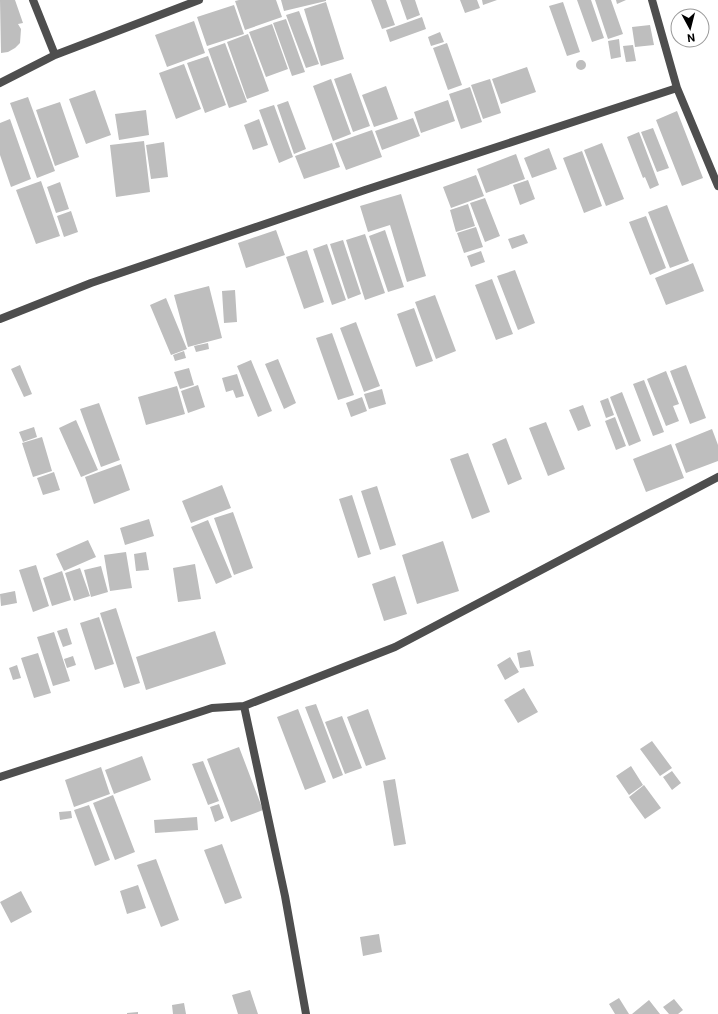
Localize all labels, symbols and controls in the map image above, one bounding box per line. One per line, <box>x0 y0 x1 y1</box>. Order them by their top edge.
north arrow <box>670 8 710 48</box>
text: N <box>686 31 696 44</box>

